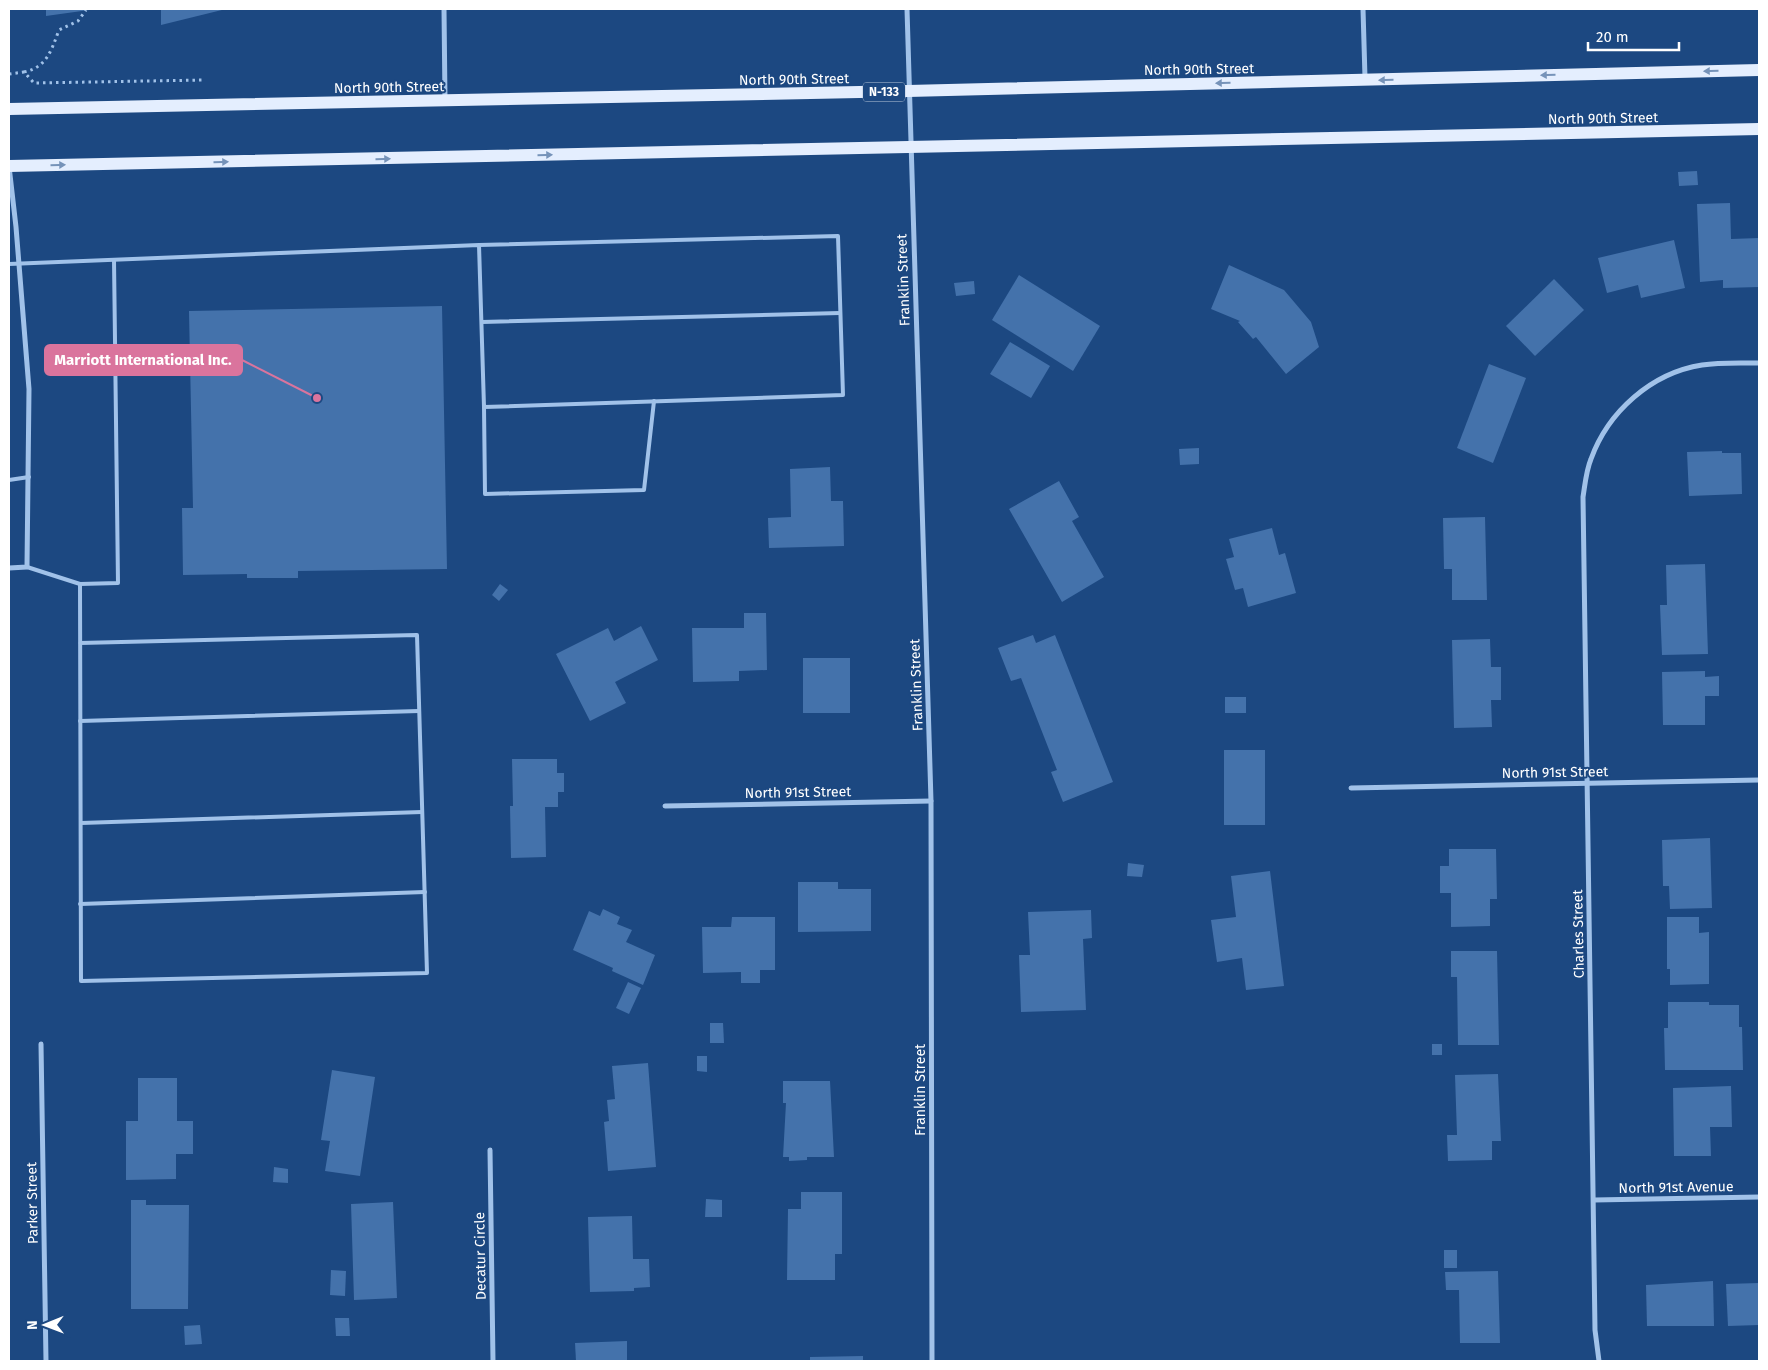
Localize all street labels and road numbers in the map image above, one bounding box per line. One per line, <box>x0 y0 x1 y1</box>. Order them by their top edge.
street label: North 90th Street <box>1144 60 1255 79</box>
street label: North 90th Street <box>739 70 850 89</box>
street label: North 90th Street <box>334 78 445 97</box>
road number: N-133 <box>863 82 905 101</box>
street label: North 90th Street <box>1548 109 1659 128</box>
street label: Franklin Street <box>893 233 914 326</box>
street label: Franklin Street <box>906 638 927 731</box>
street label: North 91st Street <box>1502 763 1609 782</box>
street label: North 91st Street <box>745 783 852 802</box>
street label: Charles Street <box>1569 889 1588 979</box>
street label: Franklin Street <box>912 1043 929 1136</box>
street label: Parker Street <box>23 1161 42 1244</box>
street label: North 91st Avenue <box>1618 1178 1734 1197</box>
street label: Decatur Circle <box>471 1212 490 1300</box>

